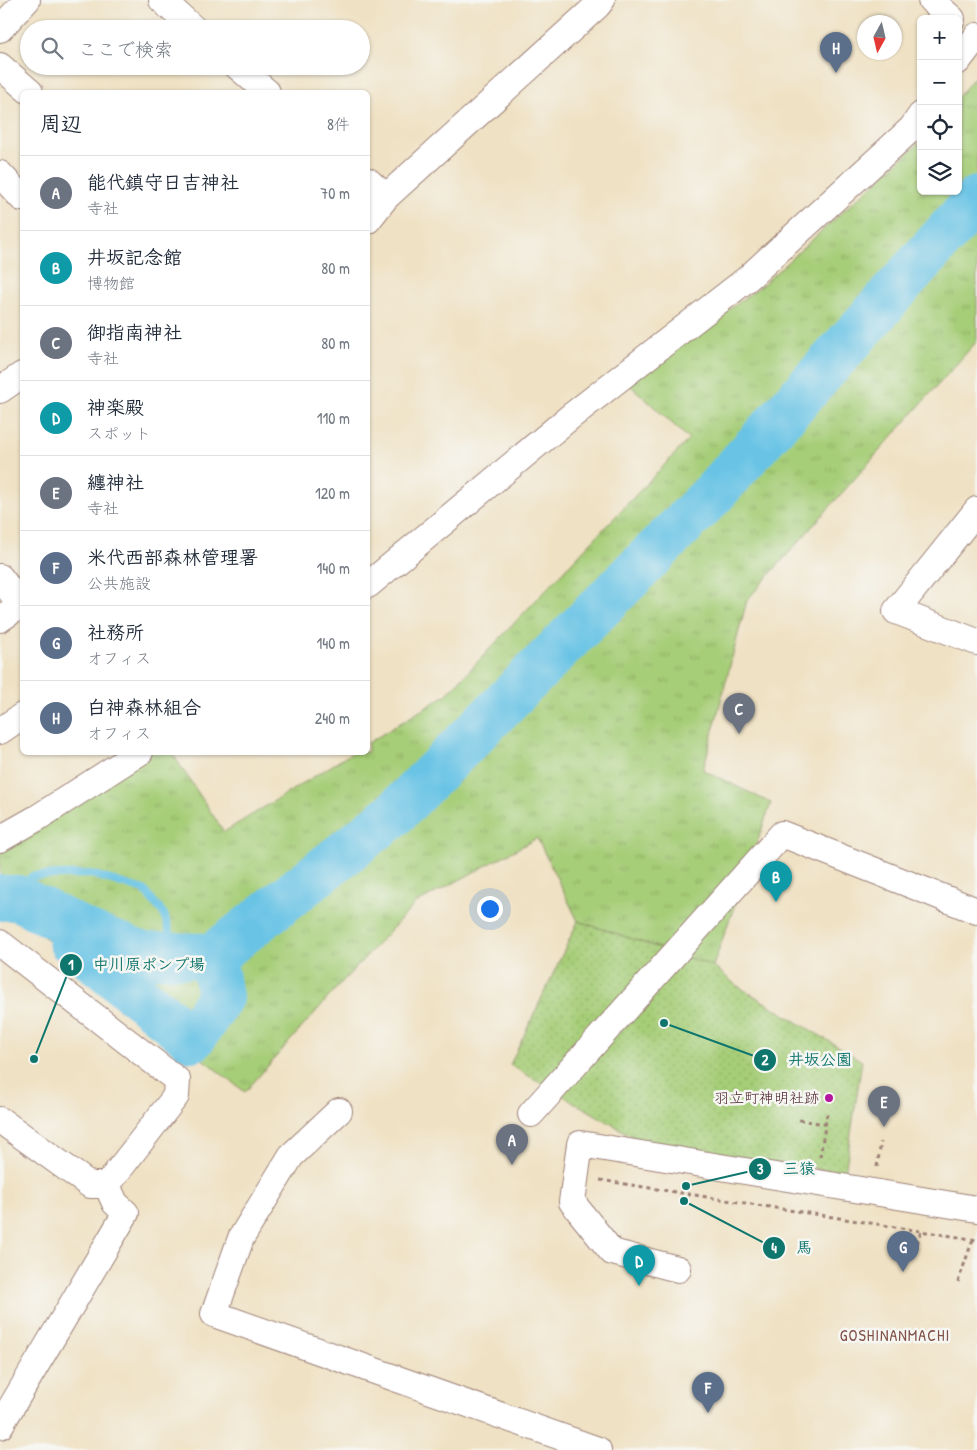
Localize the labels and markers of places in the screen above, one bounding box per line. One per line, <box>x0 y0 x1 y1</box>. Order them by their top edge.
pin: H <box>820 32 852 73</box>
pin: C <box>723 693 755 734</box>
pin: B <box>760 861 792 902</box>
callout: 中川原ポンプ場 <box>58 949 215 980</box>
callout: 井坂公園 <box>753 1044 862 1075</box>
pin: E <box>868 1086 900 1127</box>
place label: 羽立町神明社跡 <box>714 1087 819 1108</box>
marker: 羽立町神明社跡 <box>823 1092 835 1104</box>
pin: A <box>496 1124 528 1165</box>
callout: 三猿 <box>748 1153 825 1184</box>
pin: G <box>887 1231 919 1272</box>
callout: 馬 <box>761 1232 822 1263</box>
pin: D <box>623 1245 655 1286</box>
pin: F <box>692 1372 724 1413</box>

